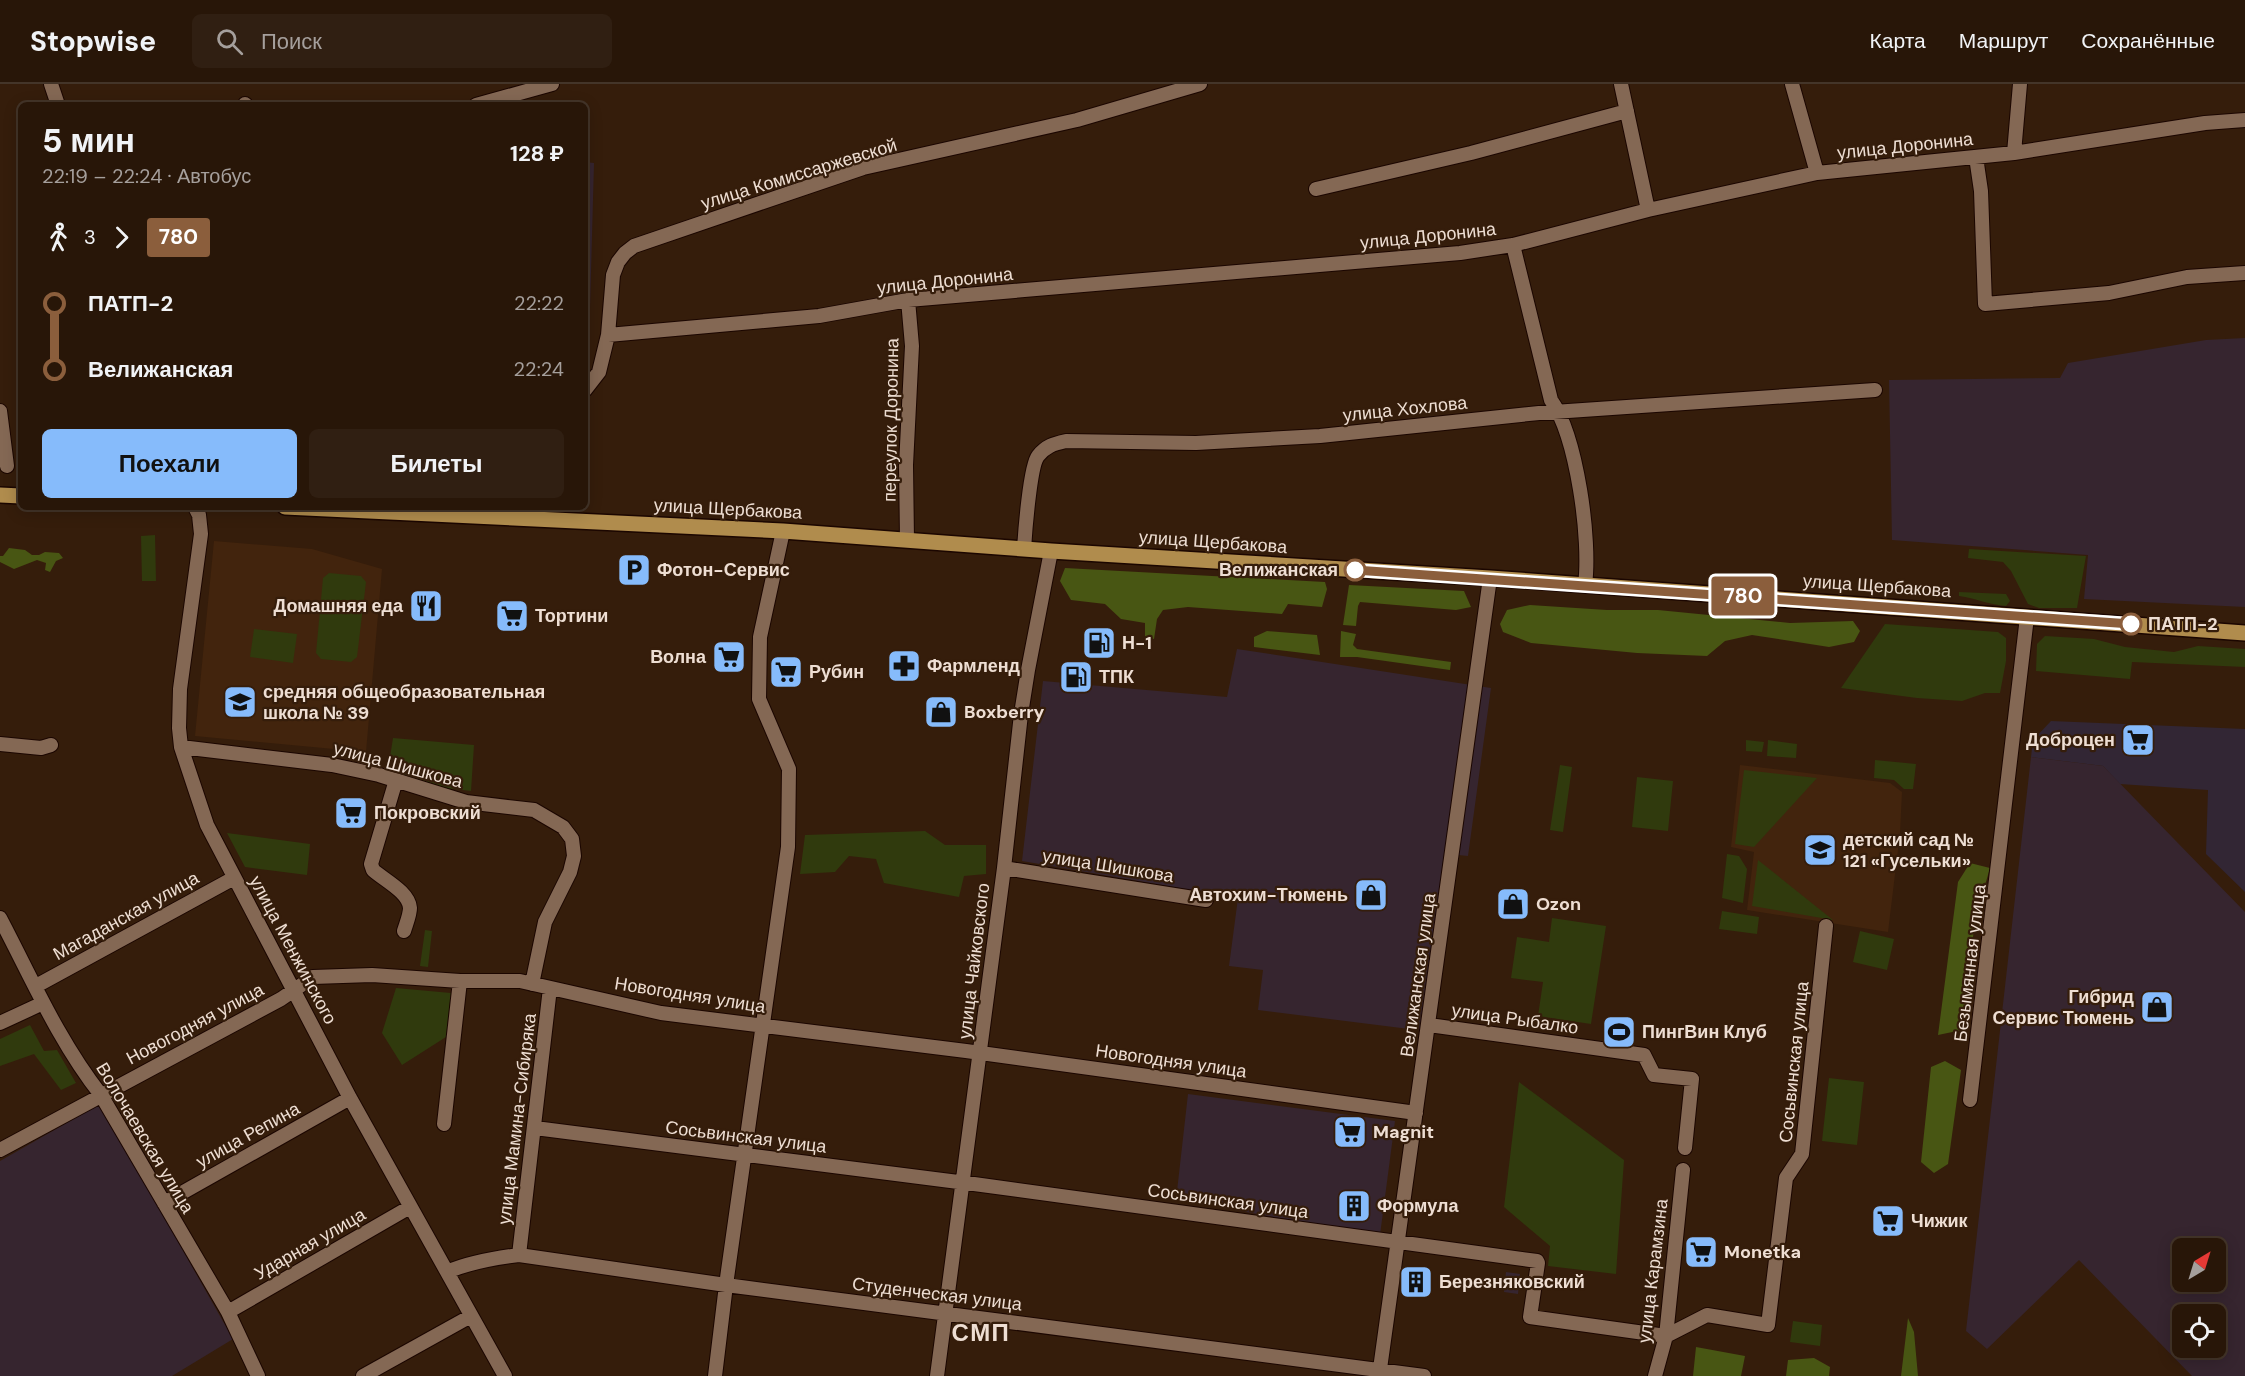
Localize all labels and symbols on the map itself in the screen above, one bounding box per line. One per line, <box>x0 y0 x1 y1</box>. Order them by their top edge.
street label: улица Доронина <box>1836 127 1975 165</box>
street label: улица Комиссаржевской <box>698 133 900 215</box>
street label: улица Доронина <box>1359 217 1498 255</box>
street label: улица Доронина <box>876 262 1015 300</box>
street label: переулок Доронина <box>878 337 904 502</box>
street label: улица Хохлова <box>1342 390 1469 427</box>
street label: улица Щербакова <box>653 493 804 525</box>
street label: улица Щербакова <box>1138 525 1289 559</box>
parking icon: Фотон-Сервис <box>616 552 652 588</box>
place label: Фотон-Сервис <box>657 558 790 582</box>
place label: Велижанская <box>1219 558 1338 582</box>
marker: Велижанская <box>1344 559 1366 581</box>
street label: улица Щербакова <box>1802 569 1953 603</box>
line badge: 780 <box>1708 576 1778 616</box>
restaurant icon: Домашняя еда <box>408 588 444 624</box>
place label: Домашняя еда <box>274 594 404 618</box>
supermarket icon: Тортини <box>494 598 530 634</box>
place label: Тортини <box>535 604 608 628</box>
place label: ПАТП-2 <box>2148 612 2218 636</box>
marker: ПАТП-2 <box>2120 613 2142 635</box>
fuel station icon: Н-1 <box>1081 625 1117 661</box>
place label: Н-1 <box>1122 631 1152 655</box>
supermarket icon: Волна <box>711 639 747 675</box>
place label: Волна <box>650 645 707 669</box>
pharmacy icon: Фармленд <box>886 648 922 684</box>
supermarket icon: Рубин <box>768 654 804 690</box>
place label: Фармленд <box>927 654 1021 678</box>
fuel station icon: ТПК <box>1058 659 1094 695</box>
place label: Рубин <box>809 660 864 684</box>
place label: ТПК <box>1099 665 1135 689</box>
place label: средняя общеобразовательная школа № 39 <box>263 680 545 725</box>
school or university icon: средняя общеобразовательная школа № 39 <box>222 684 258 720</box>
shop icon: Boxberry <box>923 694 959 730</box>
place label: Boxberry <box>964 700 1045 724</box>
supermarket icon: Доброцен <box>2120 722 2156 758</box>
place label: Доброцен <box>2026 728 2115 752</box>
street label: улица Шишкова <box>331 736 466 794</box>
supermarket icon: Покровский <box>333 795 369 831</box>
place label: Покровский <box>374 801 481 825</box>
place label: детский сад № 121 «Гусельки» <box>1843 828 1974 873</box>
school or university icon: детский сад № 121 «Гусельки» <box>1802 832 1838 868</box>
street label: улица Шишкова <box>1041 844 1176 888</box>
street label: Магаданская улица <box>49 865 204 966</box>
street label: улица Менжинского <box>244 872 342 1028</box>
shop icon: Автохим-Тюмень <box>1353 877 1389 913</box>
street label: улица Чайковского <box>953 882 995 1040</box>
street label: Безымянная улица <box>1948 882 1992 1043</box>
place label: Автохим-Тюмень <box>1189 883 1348 907</box>
shop icon: Ozon <box>1495 886 1531 922</box>
street label: Велижанская улица <box>1395 891 1442 1059</box>
place label: Ozon <box>1536 892 1581 916</box>
street label: Новогодняя улица <box>613 971 768 1019</box>
street label: Новогодняя улица <box>122 977 269 1070</box>
street label: Сосьвинская улица <box>1774 979 1815 1144</box>
place label: Гибрид Сервис Тюмень <box>1992 985 2135 1030</box>
shop icon: Гибрид Сервис Тюмень <box>2139 989 2175 1025</box>
street label: улица Рыбалко <box>1450 998 1580 1040</box>
street label: улица Мамина-Сибиряка <box>492 1011 542 1226</box>
sports icon: ПингВин Клуб <box>1601 1014 1637 1050</box>
place label: ПингВин Клуб <box>1642 1020 1767 1044</box>
street label: Новогодняя улица <box>1094 1039 1249 1084</box>
street label: Волочаевская улица <box>90 1058 200 1219</box>
street label: улица Репина <box>192 1096 305 1173</box>
supermarket icon: Magnit <box>1332 1114 1368 1150</box>
street label: Сосьвинская улица <box>664 1115 829 1159</box>
place label: Magnit <box>1373 1120 1434 1144</box>
street label: Сосьвинская улица <box>1146 1178 1311 1224</box>
building icon: Формула <box>1336 1188 1372 1224</box>
place label: Формула <box>1377 1194 1459 1218</box>
street label: улица Карамзина <box>1632 1196 1674 1345</box>
street label: Ударная улица <box>250 1202 371 1286</box>
supermarket icon: Чижик <box>1870 1203 1906 1239</box>
place label: Чижик <box>1911 1209 1969 1233</box>
supermarket icon: Monetka <box>1683 1234 1719 1270</box>
north arrow <box>2172 1238 2226 1292</box>
place label: Monetka <box>1724 1240 1801 1264</box>
building icon: Березняковский <box>1398 1264 1434 1300</box>
place label: Березняковский <box>1439 1270 1585 1294</box>
street label: Студенческая улица <box>851 1272 1024 1316</box>
district label: СМП <box>952 1317 1010 1348</box>

